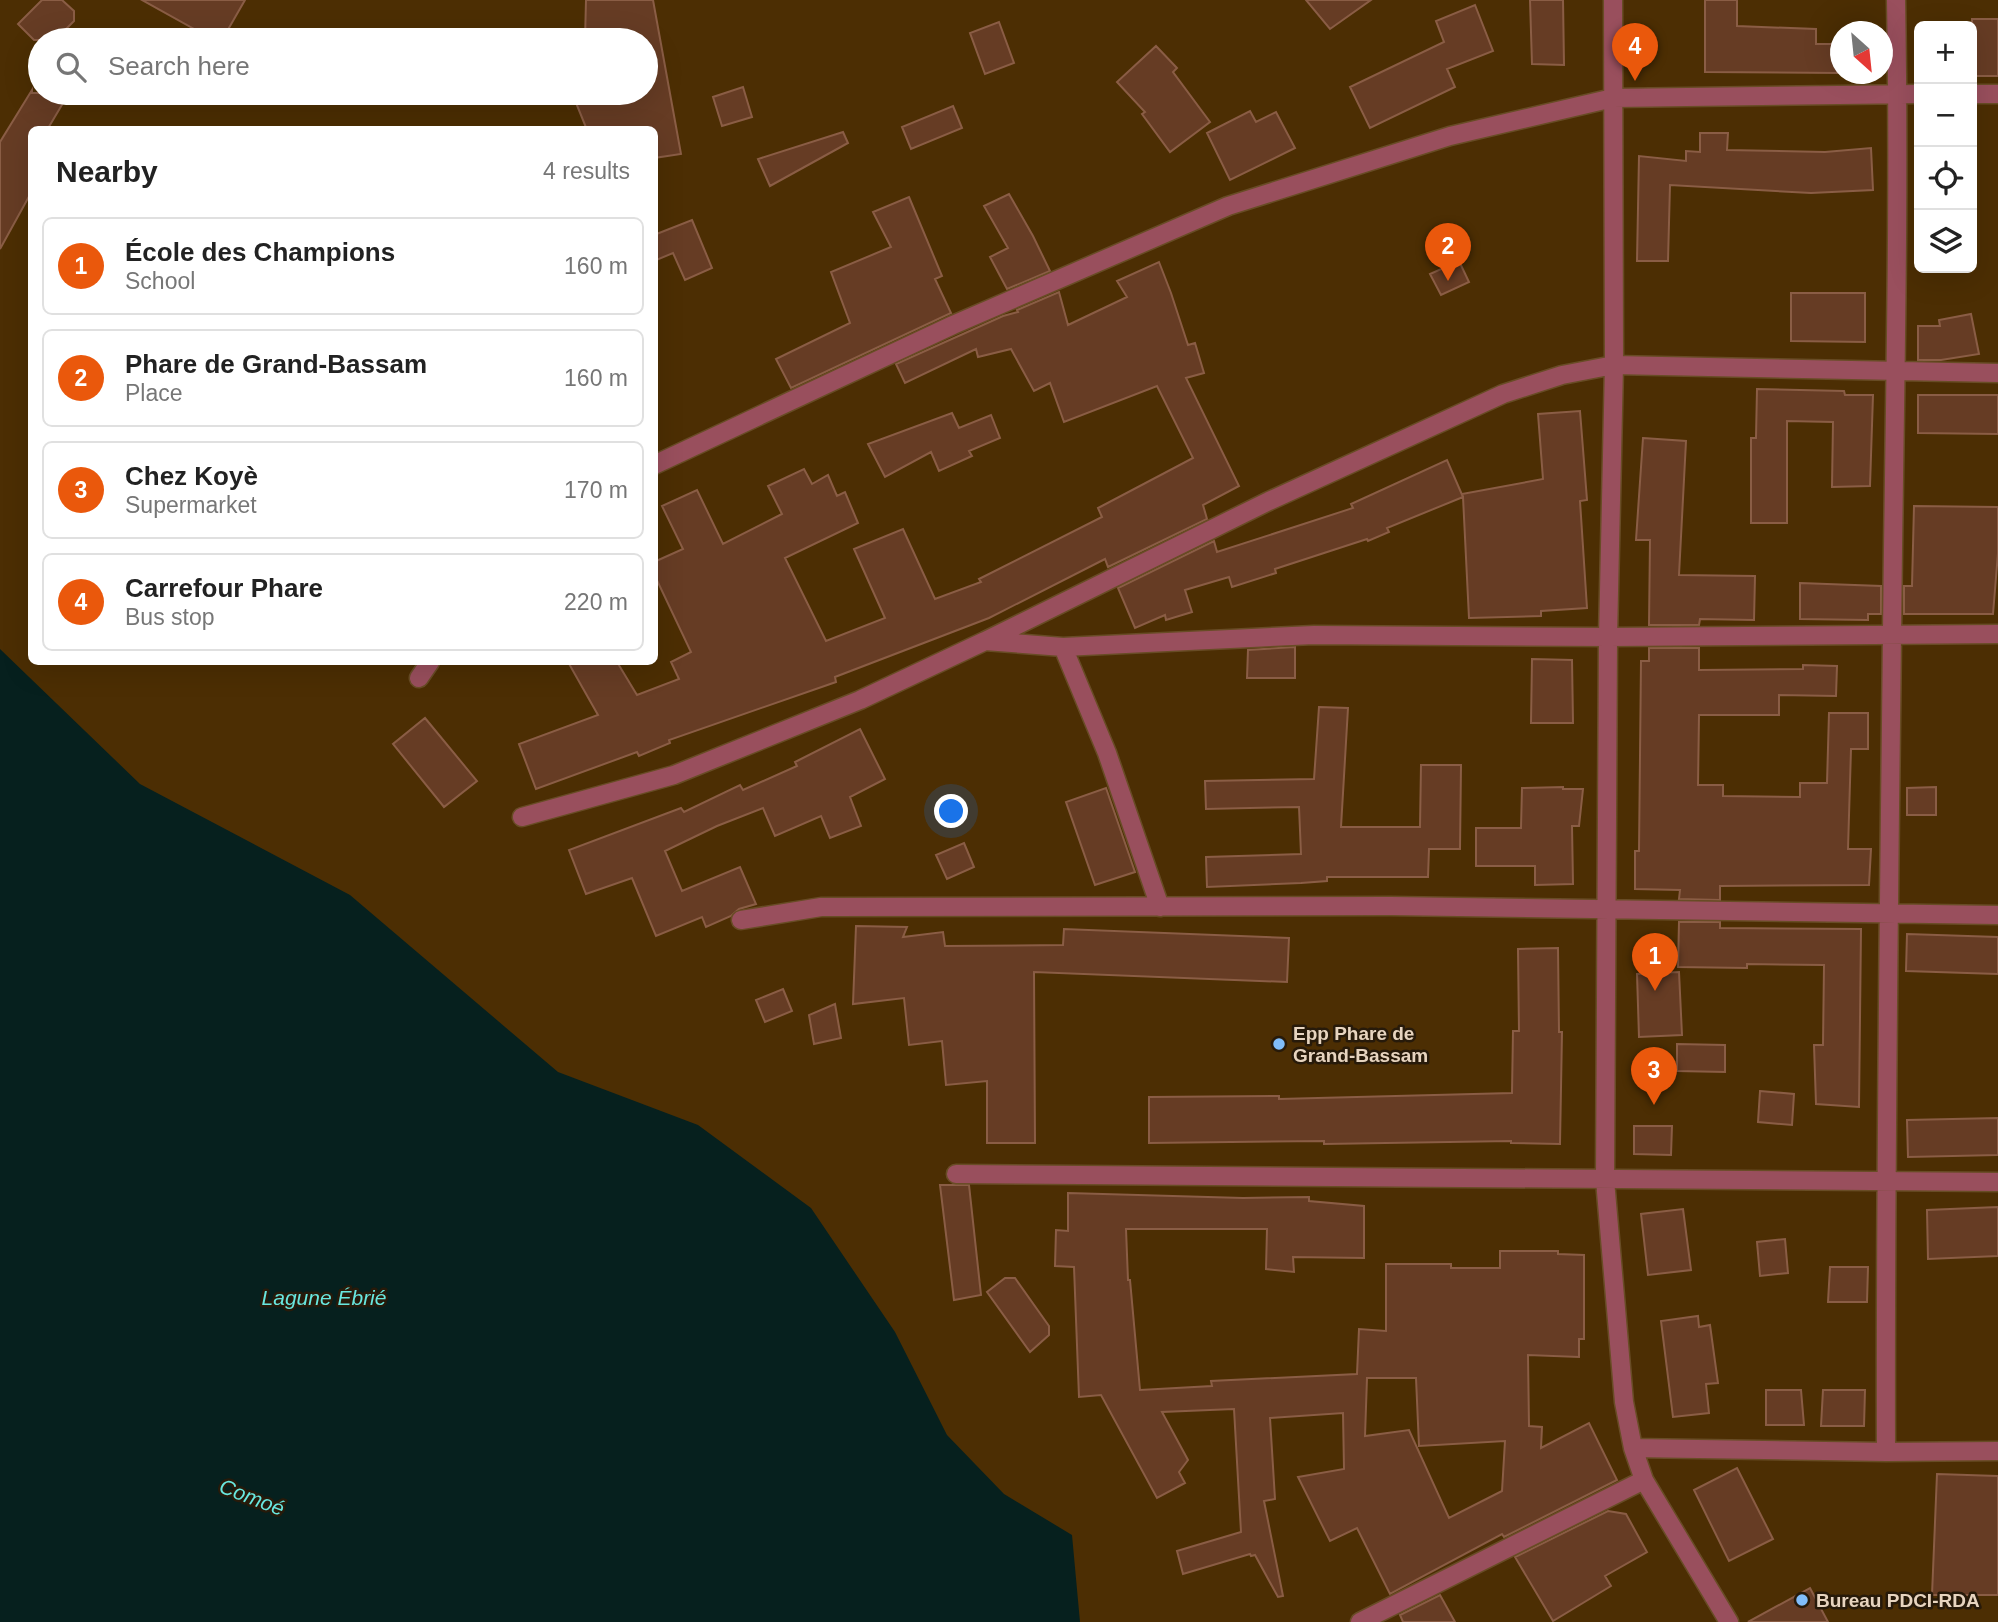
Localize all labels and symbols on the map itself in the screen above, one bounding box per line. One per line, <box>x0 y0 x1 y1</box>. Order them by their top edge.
north arrow <box>1830 21 1893 84</box>
pin: 4 <box>1612 23 1658 81</box>
pin: 2 <box>1425 223 1471 281</box>
your location <box>934 794 968 828</box>
pin: 1 <box>1632 933 1678 991</box>
place label: Epp Phare de Grand-Bassam <box>1293 1023 1428 1066</box>
marker: Epp Phare de Grand-Bassam <box>1271 1036 1287 1052</box>
pin: 3 <box>1631 1047 1677 1105</box>
water label: Lagune Ébrié <box>262 1286 386 1309</box>
water label: Comoé <box>216 1474 288 1520</box>
place label: Bureau PDCI-RDA <box>1816 1590 1980 1611</box>
marker: Bureau PDCI-RDA <box>1794 1592 1810 1608</box>

